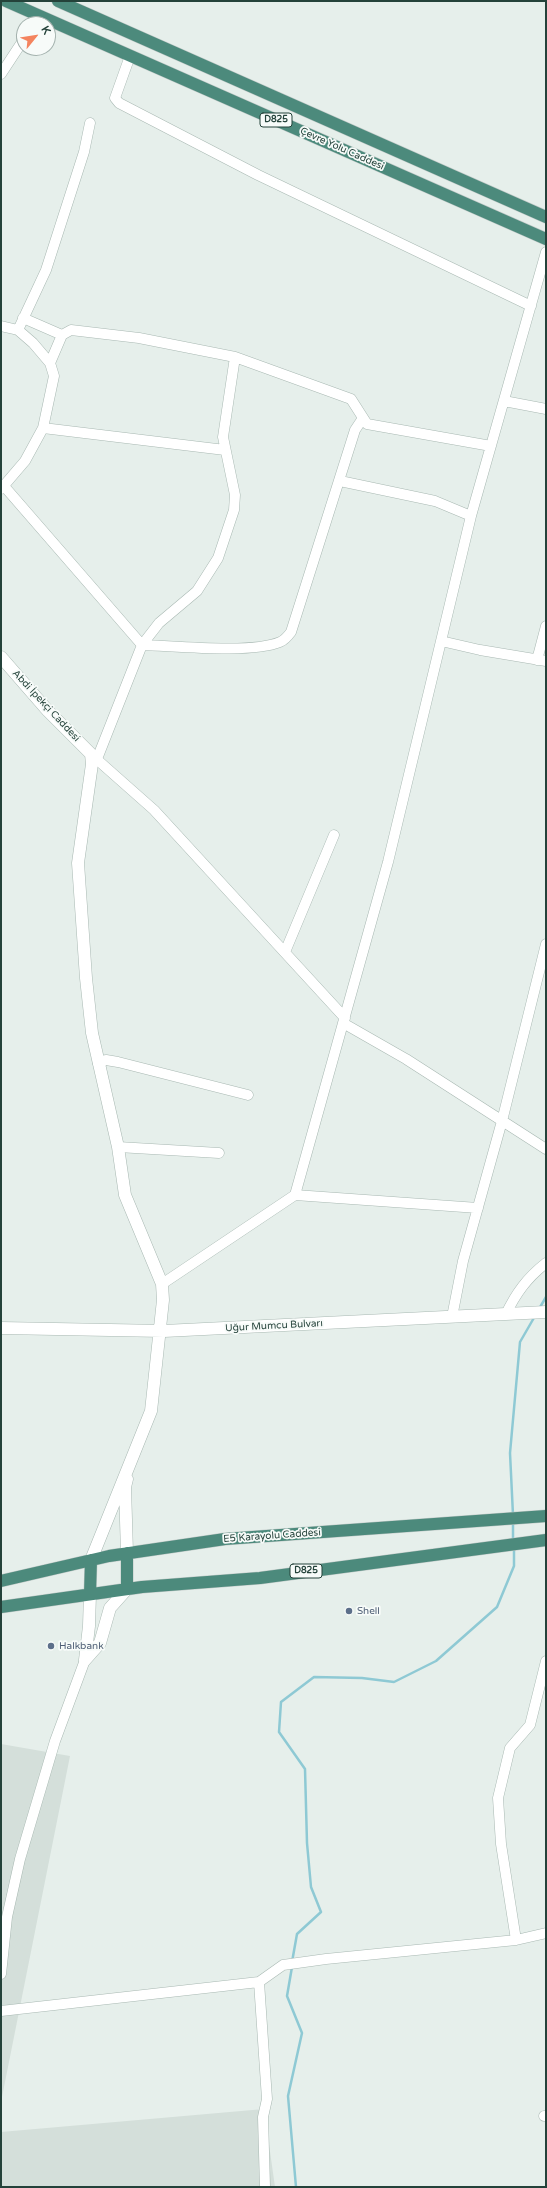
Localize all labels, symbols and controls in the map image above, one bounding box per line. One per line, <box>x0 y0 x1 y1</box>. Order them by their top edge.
north arrow <box>16 16 56 56</box>
text: K <box>38 24 53 37</box>
road number: D825 <box>260 113 292 127</box>
street label: Çevre Yolu Caddesi <box>298 125 386 173</box>
street label: Abdi İpekçi Caddesi <box>10 668 82 744</box>
street label: Uğur Mumcu Bulvarı <box>225 1317 323 1335</box>
street label: E5 Karayolu Caddesi <box>223 1527 321 1545</box>
road number: D825 <box>290 1564 322 1578</box>
place label: Shell <box>357 1605 380 1617</box>
marker: Shell <box>344 1606 354 1616</box>
place label: Halkbank <box>59 1640 104 1652</box>
marker: Halkbank <box>46 1641 56 1651</box>

